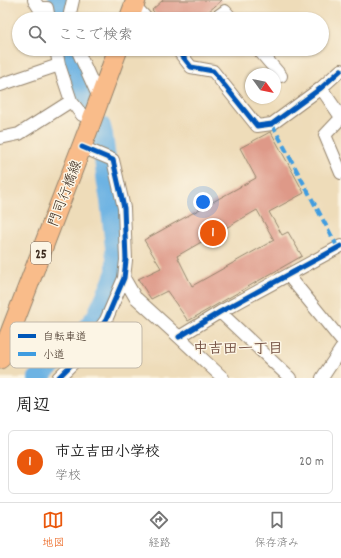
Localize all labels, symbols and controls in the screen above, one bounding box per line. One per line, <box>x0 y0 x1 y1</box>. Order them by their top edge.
search box <box>12 12 329 56</box>
icon: search <box>26 23 48 45</box>
text: ここで検索 <box>58 25 133 47</box>
north arrow <box>245 68 281 104</box>
street label: 門司行橋線 <box>44 157 88 230</box>
your location <box>193 192 213 212</box>
pin: 1 <box>200 218 226 248</box>
road number: 25 <box>31 242 51 264</box>
legend <box>10 322 142 368</box>
text: 自転車道 <box>43 330 87 346</box>
district label: 中吉田一丁目 <box>193 339 283 361</box>
text: 小道 <box>43 348 65 364</box>
text: 周辺 <box>16 395 50 419</box>
text: 市立吉田小学校 <box>55 442 160 464</box>
text: 1 <box>29 453 31 472</box>
text: 20 m <box>299 453 324 472</box>
text: 学校 <box>55 467 81 486</box>
tab: 地図 <box>42 509 64 552</box>
tab: 経路 <box>148 509 170 552</box>
tab: 保存済み <box>255 509 299 552</box>

